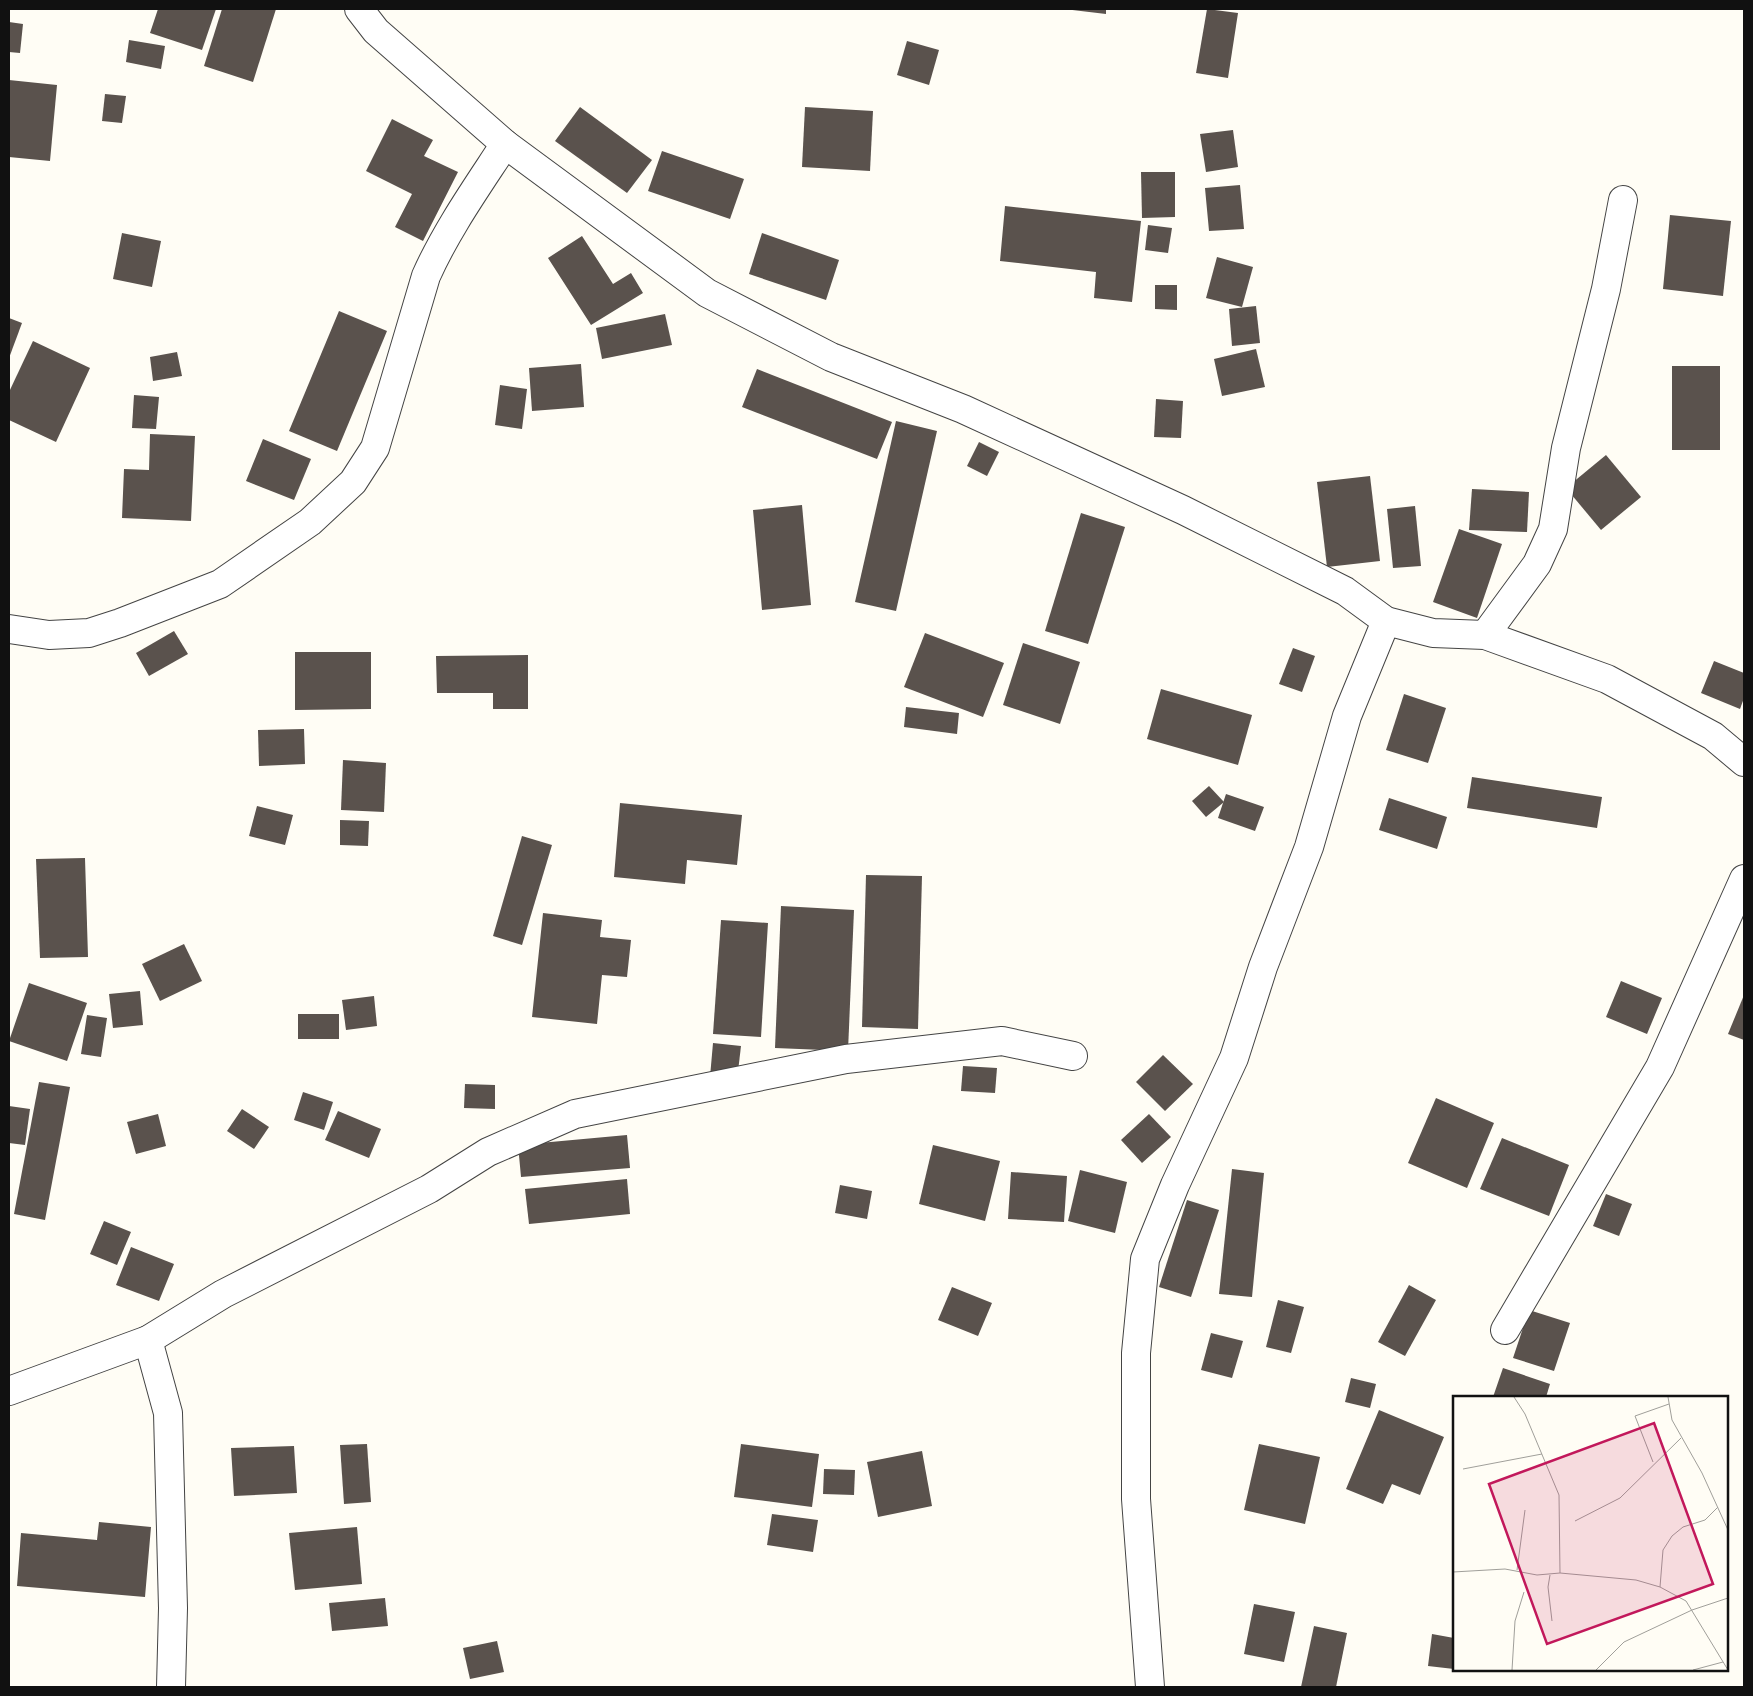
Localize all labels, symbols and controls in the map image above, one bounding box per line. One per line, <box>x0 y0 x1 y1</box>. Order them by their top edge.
inset map <box>1453 1396 1728 1671</box>

